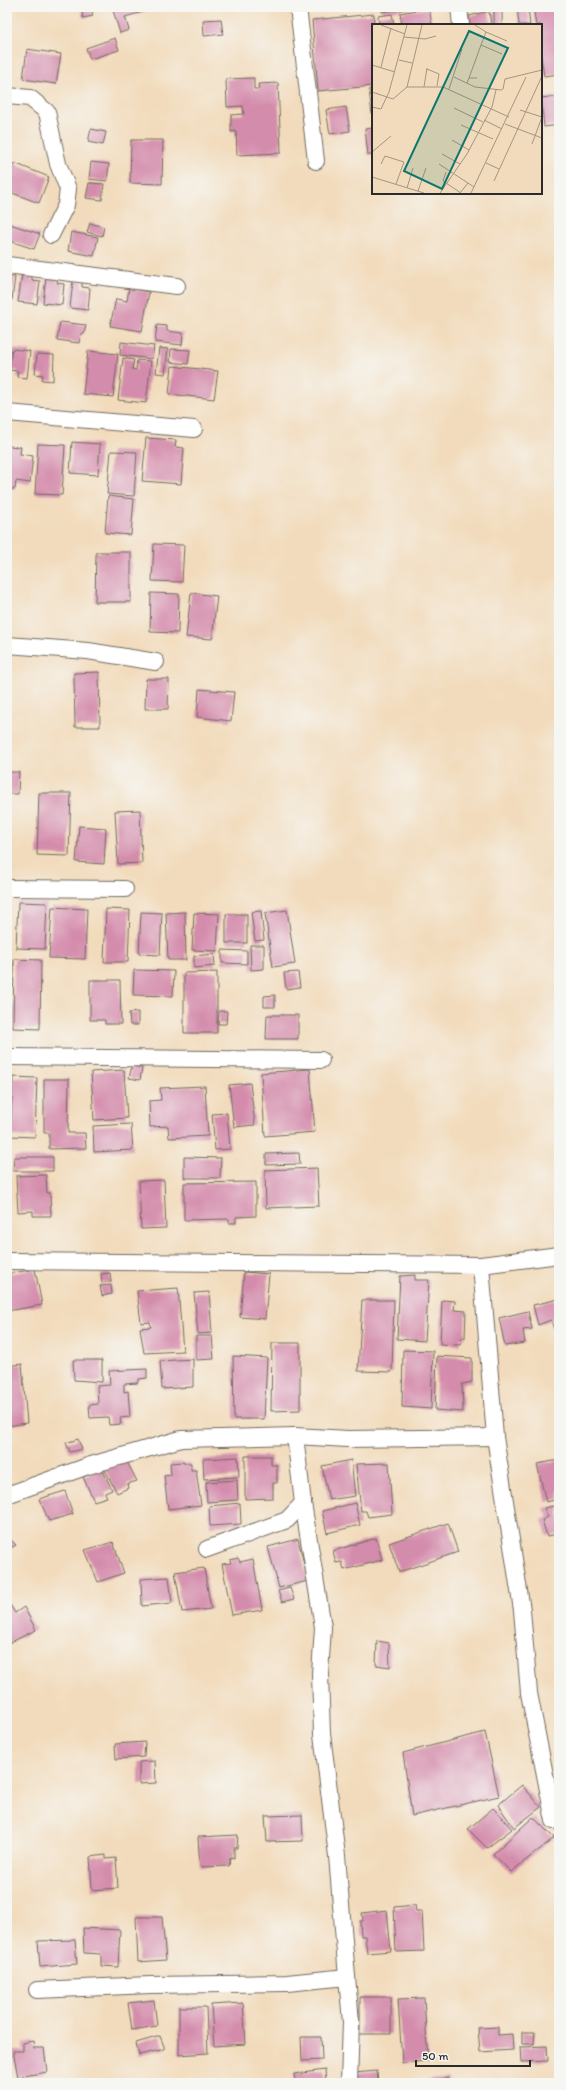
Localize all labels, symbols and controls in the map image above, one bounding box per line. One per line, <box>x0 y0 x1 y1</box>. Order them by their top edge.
inset map <box>372 24 542 194</box>
scale bar <box>416 2042 530 2068</box>
text: 50 m <box>422 2049 448 2063</box>

